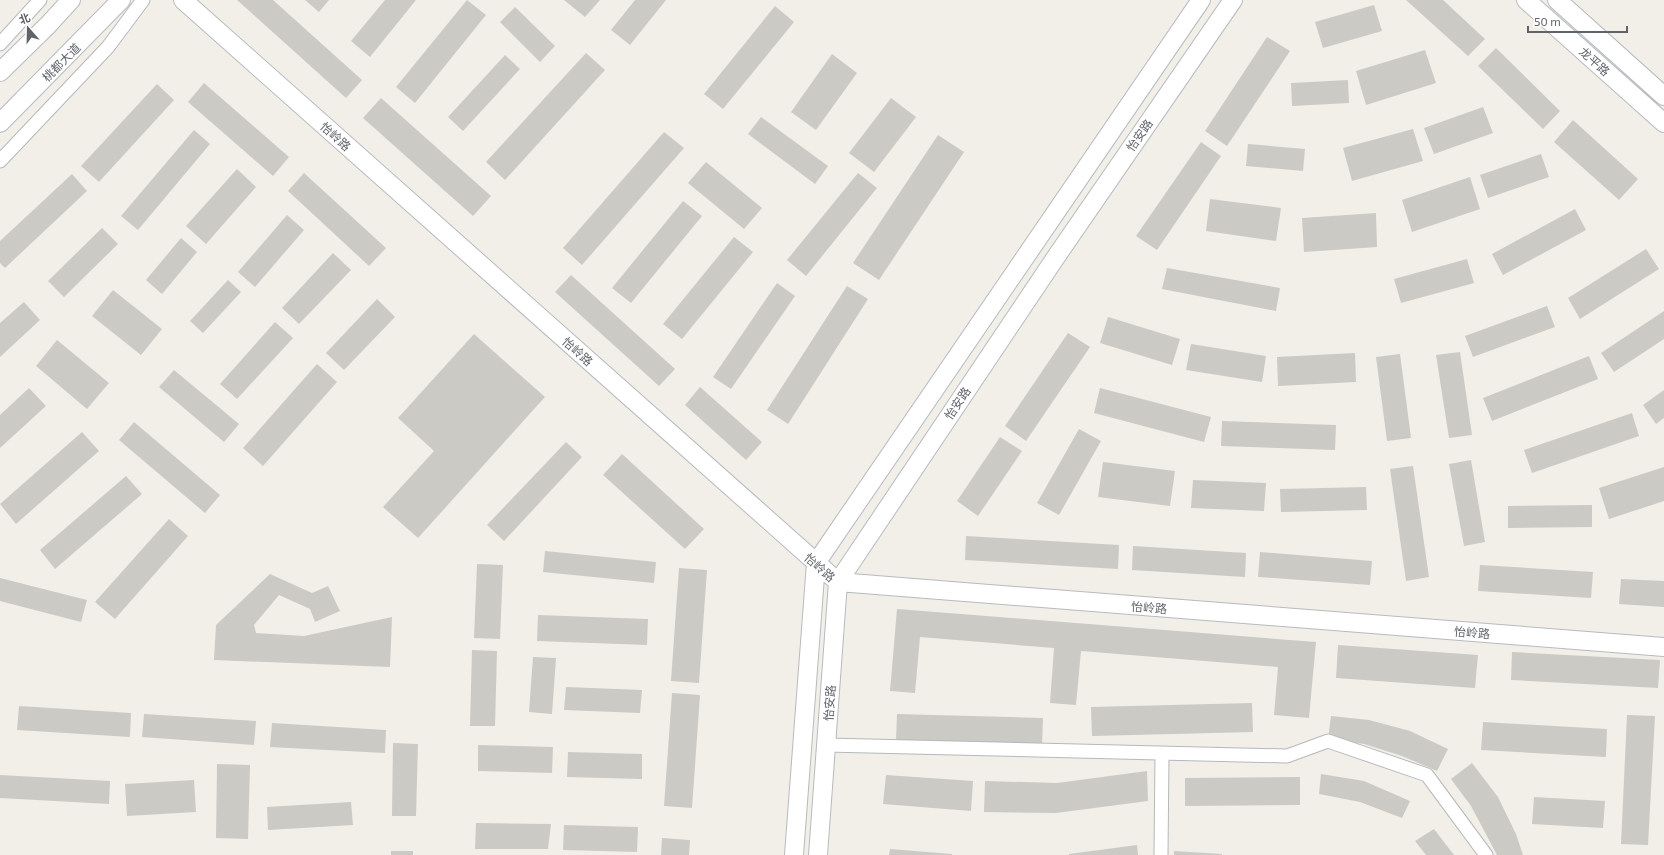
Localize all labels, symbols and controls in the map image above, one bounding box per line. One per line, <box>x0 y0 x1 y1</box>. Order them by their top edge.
north arrow <box>8 8 48 48</box>
scale bar <box>1528 8 1627 34</box>
text: 北 <box>17 10 32 26</box>
text: 50 m <box>1534 14 1561 28</box>
street label: 桃都大道 <box>39 40 83 84</box>
street label: 龙平路 <box>1577 44 1613 78</box>
street label: 怡安路 <box>1123 116 1155 154</box>
street label: 怡岭路 <box>318 119 354 153</box>
street label: 怡岭路 <box>560 334 596 368</box>
street label: 怡安路 <box>941 384 973 422</box>
street label: 怡岭路 <box>802 550 838 584</box>
street label: 怡岭路 <box>1131 599 1167 615</box>
street label: 怡岭路 <box>1454 624 1490 640</box>
street label: 怡安路 <box>821 685 837 721</box>

